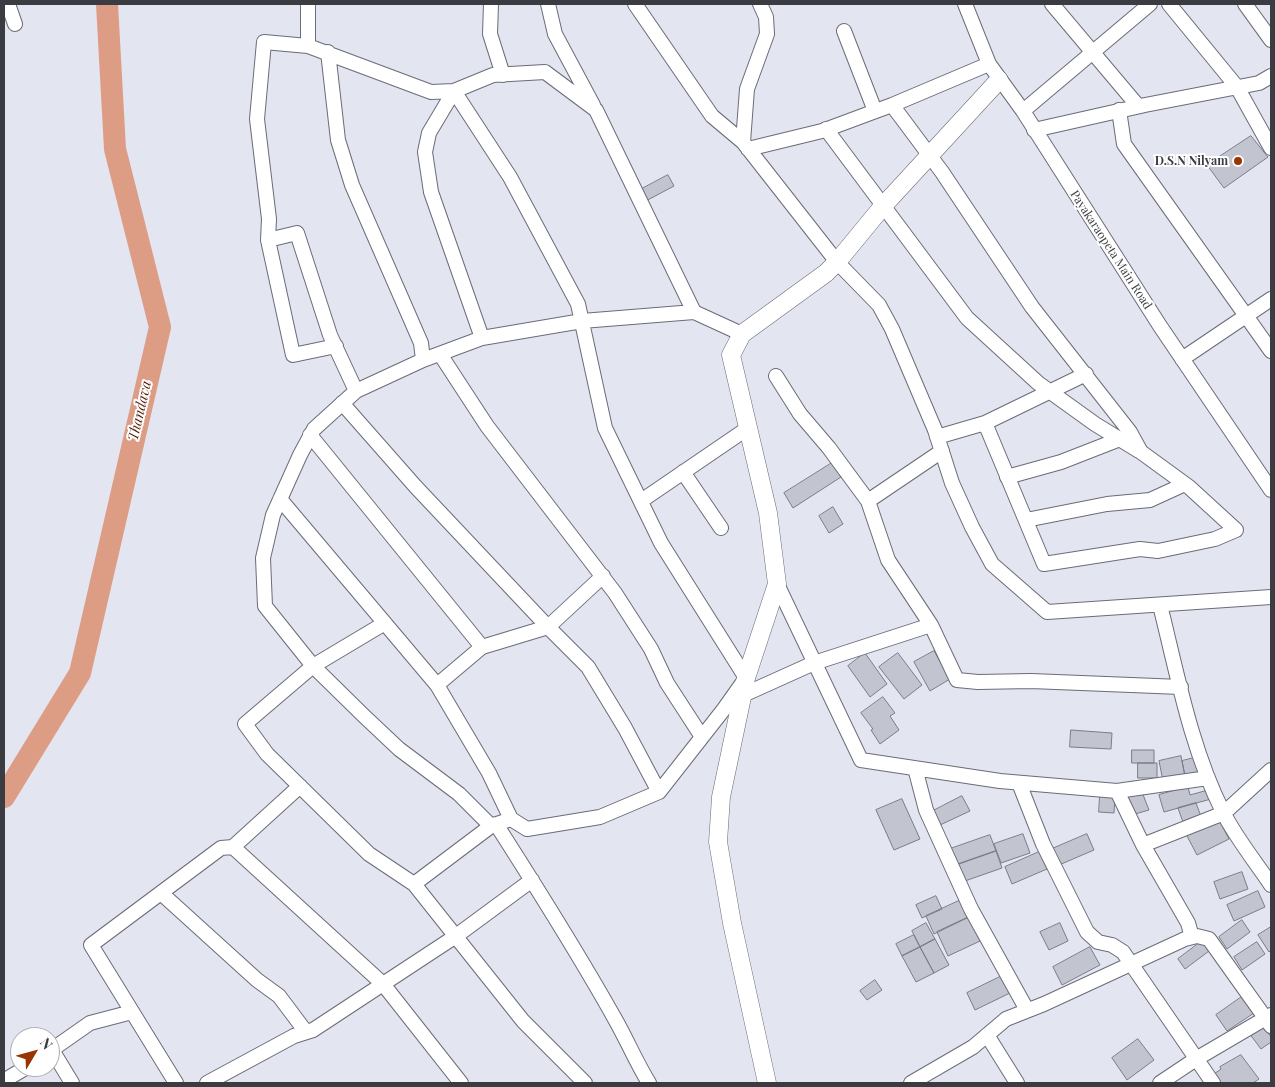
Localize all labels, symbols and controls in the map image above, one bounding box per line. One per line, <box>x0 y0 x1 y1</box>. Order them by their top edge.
place label: D.S.N Nilyam <box>1155 154 1228 168</box>
marker: D.S.N Nilyam <box>1232 155 1244 167</box>
street label: Payakaraopeta Main Road <box>1067 188 1155 312</box>
water label: Thandava <box>125 379 155 443</box>
north arrow <box>10 1027 60 1077</box>
text: N <box>36 1034 57 1053</box>

